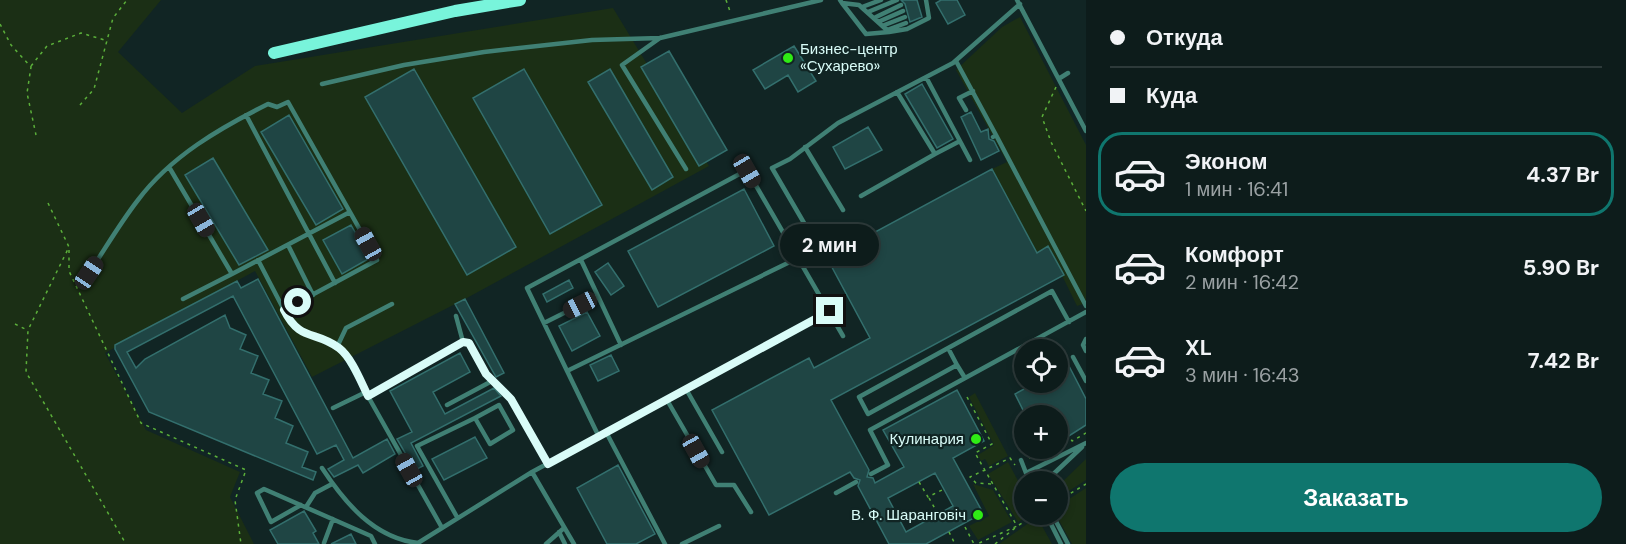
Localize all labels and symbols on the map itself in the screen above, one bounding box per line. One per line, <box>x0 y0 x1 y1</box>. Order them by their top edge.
place label: Бизнес-центр «Сухарево» <box>800 39 898 76</box>
marker: Бизнес-центр «Сухарево» <box>781 51 795 65</box>
car <box>730 151 764 191</box>
car <box>184 200 218 240</box>
car <box>351 224 385 264</box>
callout: 2 мин <box>780 224 880 266</box>
car <box>71 253 107 293</box>
route start <box>284 288 311 315</box>
car <box>560 289 600 321</box>
route end <box>816 297 843 324</box>
place label: Кулинария <box>889 429 964 449</box>
car <box>679 431 713 471</box>
marker: Кулинария <box>969 432 983 446</box>
car <box>392 450 426 490</box>
place label: В. Ф. Шаранговіч <box>851 505 966 525</box>
marker: В. Ф. Шаранговіч <box>971 508 985 522</box>

